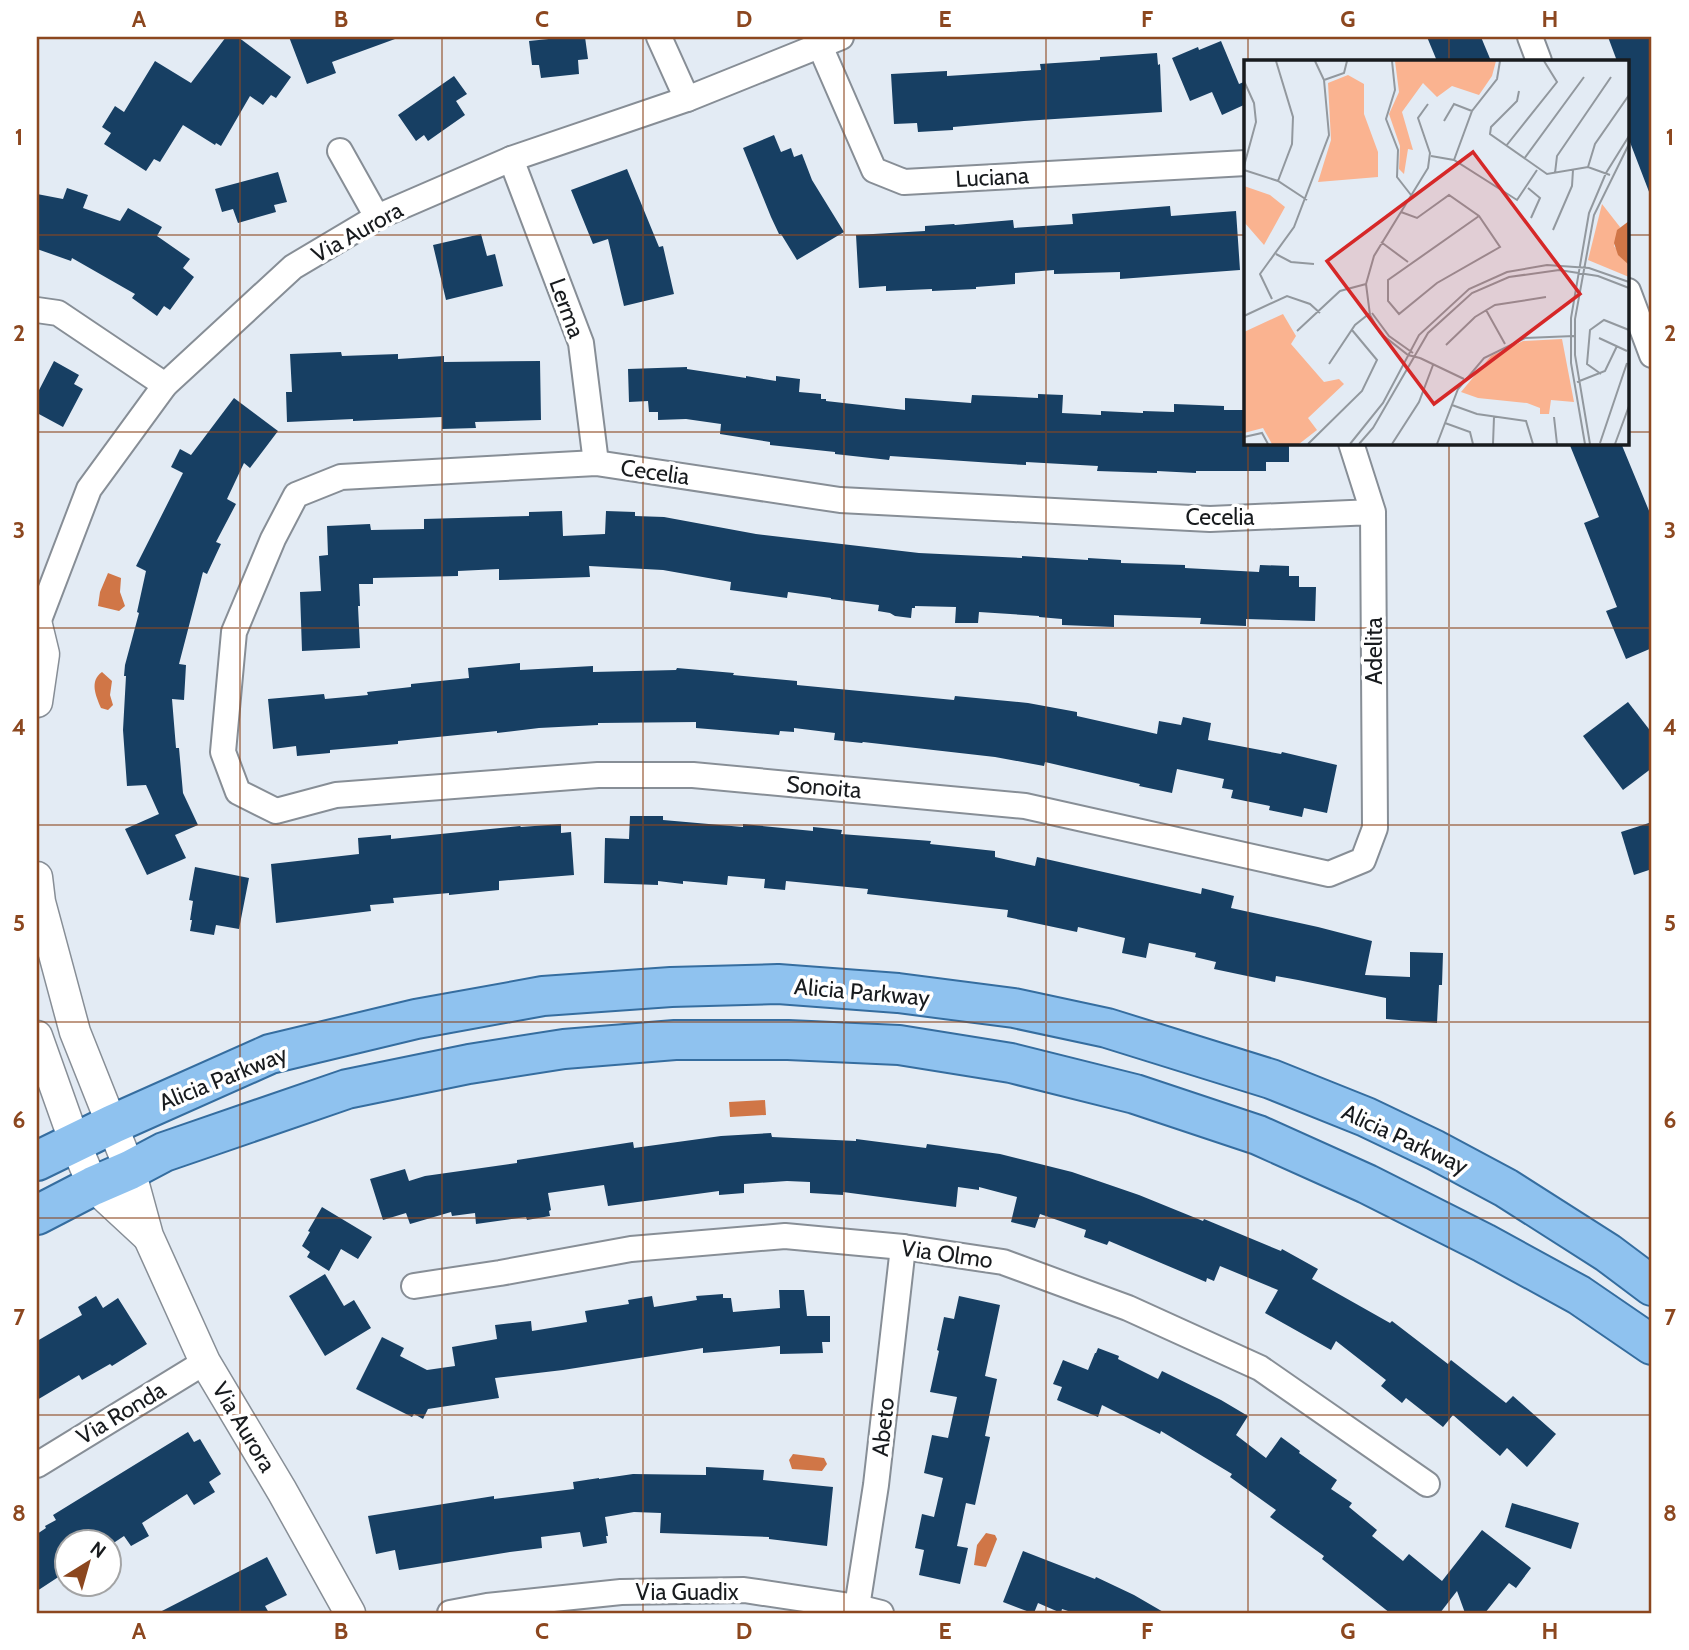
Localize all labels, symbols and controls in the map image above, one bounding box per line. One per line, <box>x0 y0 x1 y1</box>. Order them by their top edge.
text: A <box>132 5 147 33</box>
text: B <box>334 5 348 33</box>
text: C <box>535 5 549 33</box>
text: D <box>736 5 752 33</box>
text: E <box>938 5 952 33</box>
text: F <box>1141 5 1153 33</box>
text: G <box>1340 5 1356 33</box>
text: H <box>1542 5 1558 33</box>
inset map <box>1244 60 1630 444</box>
text: 1 <box>15 123 23 151</box>
text: 1 <box>1666 123 1674 151</box>
street label: Luciana <box>954 161 1030 193</box>
street label: Via Aurora <box>307 196 407 268</box>
street label: Lerma <box>543 274 591 342</box>
text: 2 <box>13 319 25 347</box>
text: 2 <box>1664 319 1676 347</box>
street label: Cecelia <box>619 453 691 491</box>
street label: Cecelia <box>1185 503 1255 531</box>
text: 3 <box>13 516 25 544</box>
text: 3 <box>1664 516 1676 544</box>
street label: Adelita <box>1360 617 1388 685</box>
text: 4 <box>12 713 26 741</box>
text: 4 <box>1663 713 1677 741</box>
street label: Sonoita <box>785 770 863 804</box>
text: 5 <box>13 909 25 937</box>
text: 5 <box>1664 909 1676 937</box>
street label: Alicia Parkway <box>793 972 931 1012</box>
street label: Alicia Parkway <box>155 1039 292 1116</box>
street label: Alicia Parkway <box>1337 1098 1473 1181</box>
text: 6 <box>13 1106 25 1134</box>
text: 6 <box>1664 1106 1676 1134</box>
street label: Via Olmo <box>900 1234 994 1274</box>
text: 7 <box>13 1303 25 1331</box>
text: 7 <box>1664 1303 1676 1331</box>
street label: Via Ronda <box>71 1376 171 1450</box>
street label: Via Aurora <box>206 1377 282 1477</box>
street label: Abeto <box>866 1396 900 1458</box>
text: 8 <box>12 1499 26 1527</box>
text: 8 <box>1663 1499 1677 1527</box>
north arrow <box>52 1528 122 1598</box>
text: N <box>86 1537 110 1563</box>
street label: Via Guadix <box>635 1578 739 1606</box>
text: A <box>132 1617 147 1645</box>
text: B <box>334 1617 348 1645</box>
text: C <box>535 1617 549 1645</box>
text: D <box>736 1617 752 1645</box>
text: E <box>938 1617 952 1645</box>
text: F <box>1141 1617 1153 1645</box>
text: G <box>1340 1617 1356 1645</box>
text: H <box>1542 1617 1558 1645</box>

